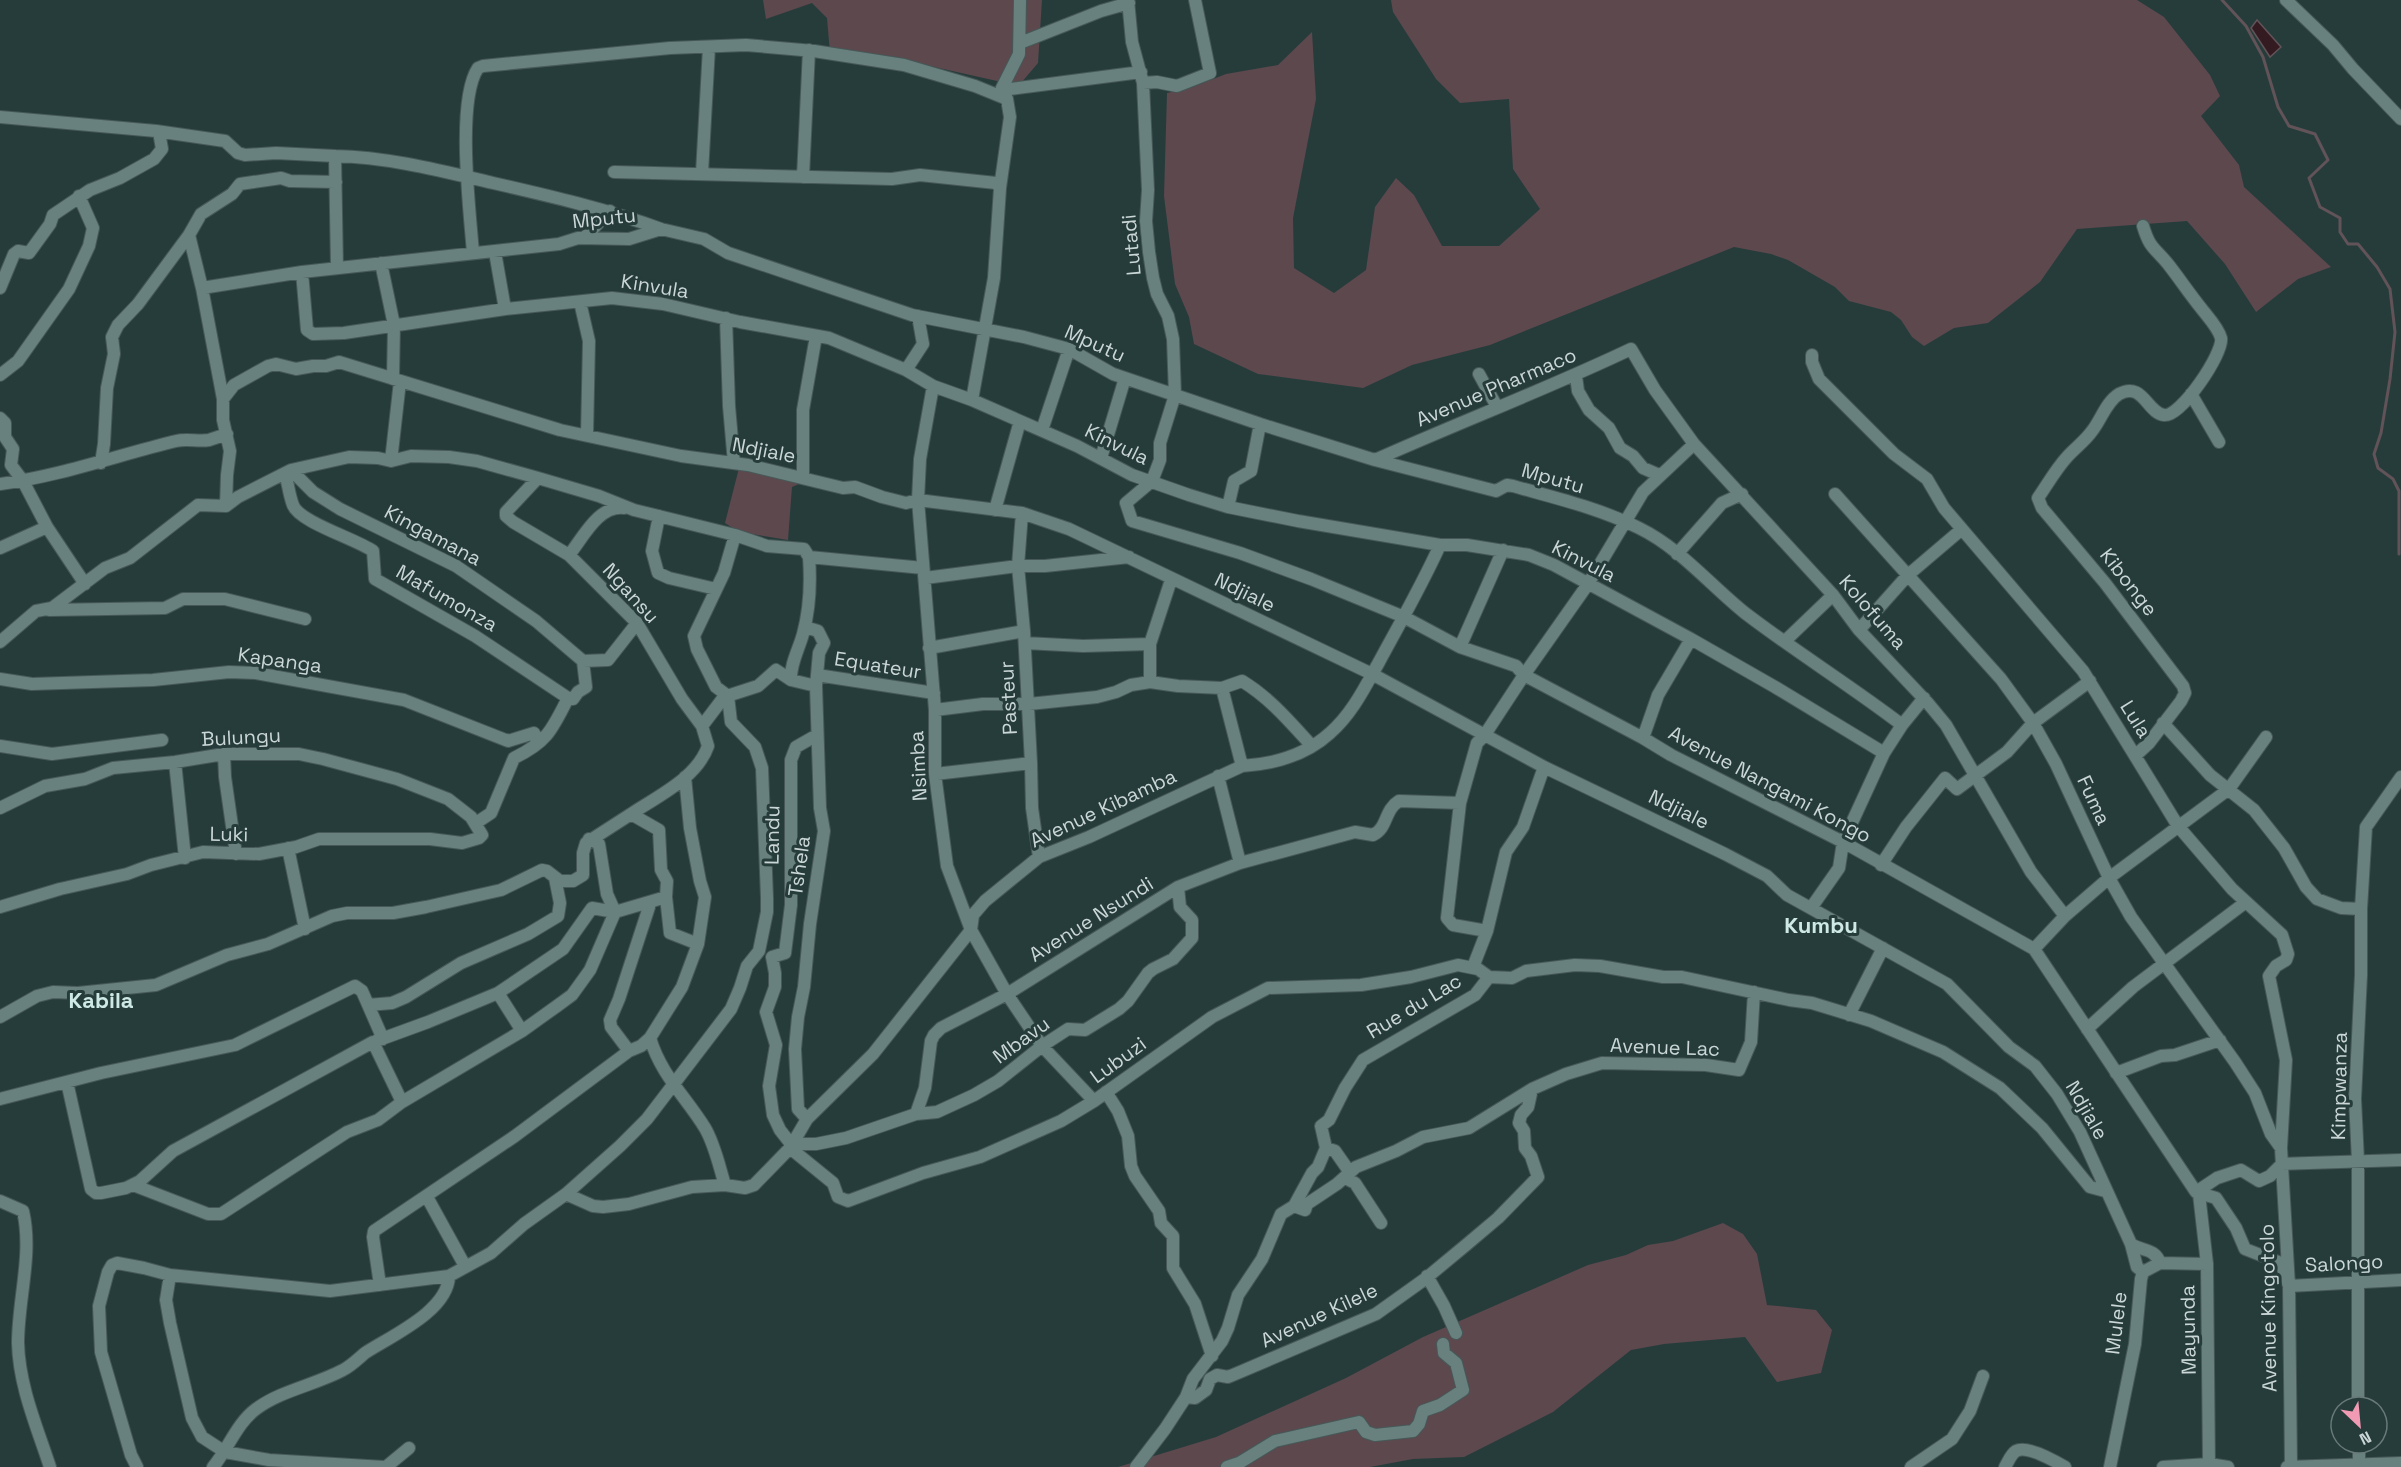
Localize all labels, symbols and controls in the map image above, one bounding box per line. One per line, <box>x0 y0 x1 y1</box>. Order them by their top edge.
street label: Mputu <box>571 202 637 234</box>
street label: Lutadi <box>1115 213 1147 277</box>
street label: Kinvula <box>619 268 691 304</box>
street label: Mputu <box>1061 318 1129 368</box>
street label: Avenue Pharmaco <box>1412 341 1580 433</box>
street label: Kinvula <box>1081 417 1153 471</box>
street label: Ndjiale <box>730 431 798 469</box>
street label: Mputu <box>1519 457 1587 499</box>
street label: Kingamana <box>380 499 486 571</box>
street label: Kinvula <box>1548 534 1620 588</box>
street label: Kibonge <box>2094 543 2164 621</box>
street label: Ngansu <box>597 557 665 629</box>
street label: Mafumonza <box>392 559 502 637</box>
street label: Ndjiale <box>1210 566 1280 618</box>
street label: Kolofuma <box>1833 569 1913 655</box>
street label: Kapanga <box>236 641 324 679</box>
street label: Equateur <box>833 645 923 685</box>
street label: Pasteur <box>993 660 1023 736</box>
street label: Lula <box>2115 695 2157 743</box>
street label: Avenue Nangami Kongo <box>1664 719 1876 849</box>
street label: Bulungu <box>200 722 282 752</box>
street label: Nsimba <box>903 730 933 802</box>
street label: Avenue Kibamba <box>1026 763 1180 853</box>
street label: Fuma <box>2071 771 2117 829</box>
street label: Ndjiale <box>1644 783 1714 835</box>
street label: Landu <box>758 805 786 865</box>
street label: Luki <box>209 821 249 847</box>
street label: Tshela <box>782 834 816 898</box>
street label: Avenue Nsundi <box>1024 870 1158 968</box>
district label: Kumbu <box>1784 911 1858 939</box>
street label: Rue du Lac <box>1362 968 1466 1044</box>
district label: Kabila <box>69 986 134 1014</box>
street label: Mbavu <box>987 1011 1055 1069</box>
street label: Lubuzi <box>1085 1031 1151 1089</box>
street label: Avenue Lac <box>1610 1032 1720 1062</box>
street label: Kimpwanza <box>2325 1032 2353 1140</box>
street label: Ndjiale <box>2060 1076 2114 1144</box>
street label: Avenue Kingotolo <box>2254 1224 2282 1392</box>
street label: Salongo <box>2304 1248 2384 1278</box>
street label: Avenue Kilele <box>1256 1277 1382 1353</box>
street label: Mayunda <box>2174 1285 2202 1375</box>
street label: Mulele <box>2099 1290 2133 1356</box>
north arrow <box>2329 1395 2389 1455</box>
text: N <box>2356 1426 2375 1450</box>

